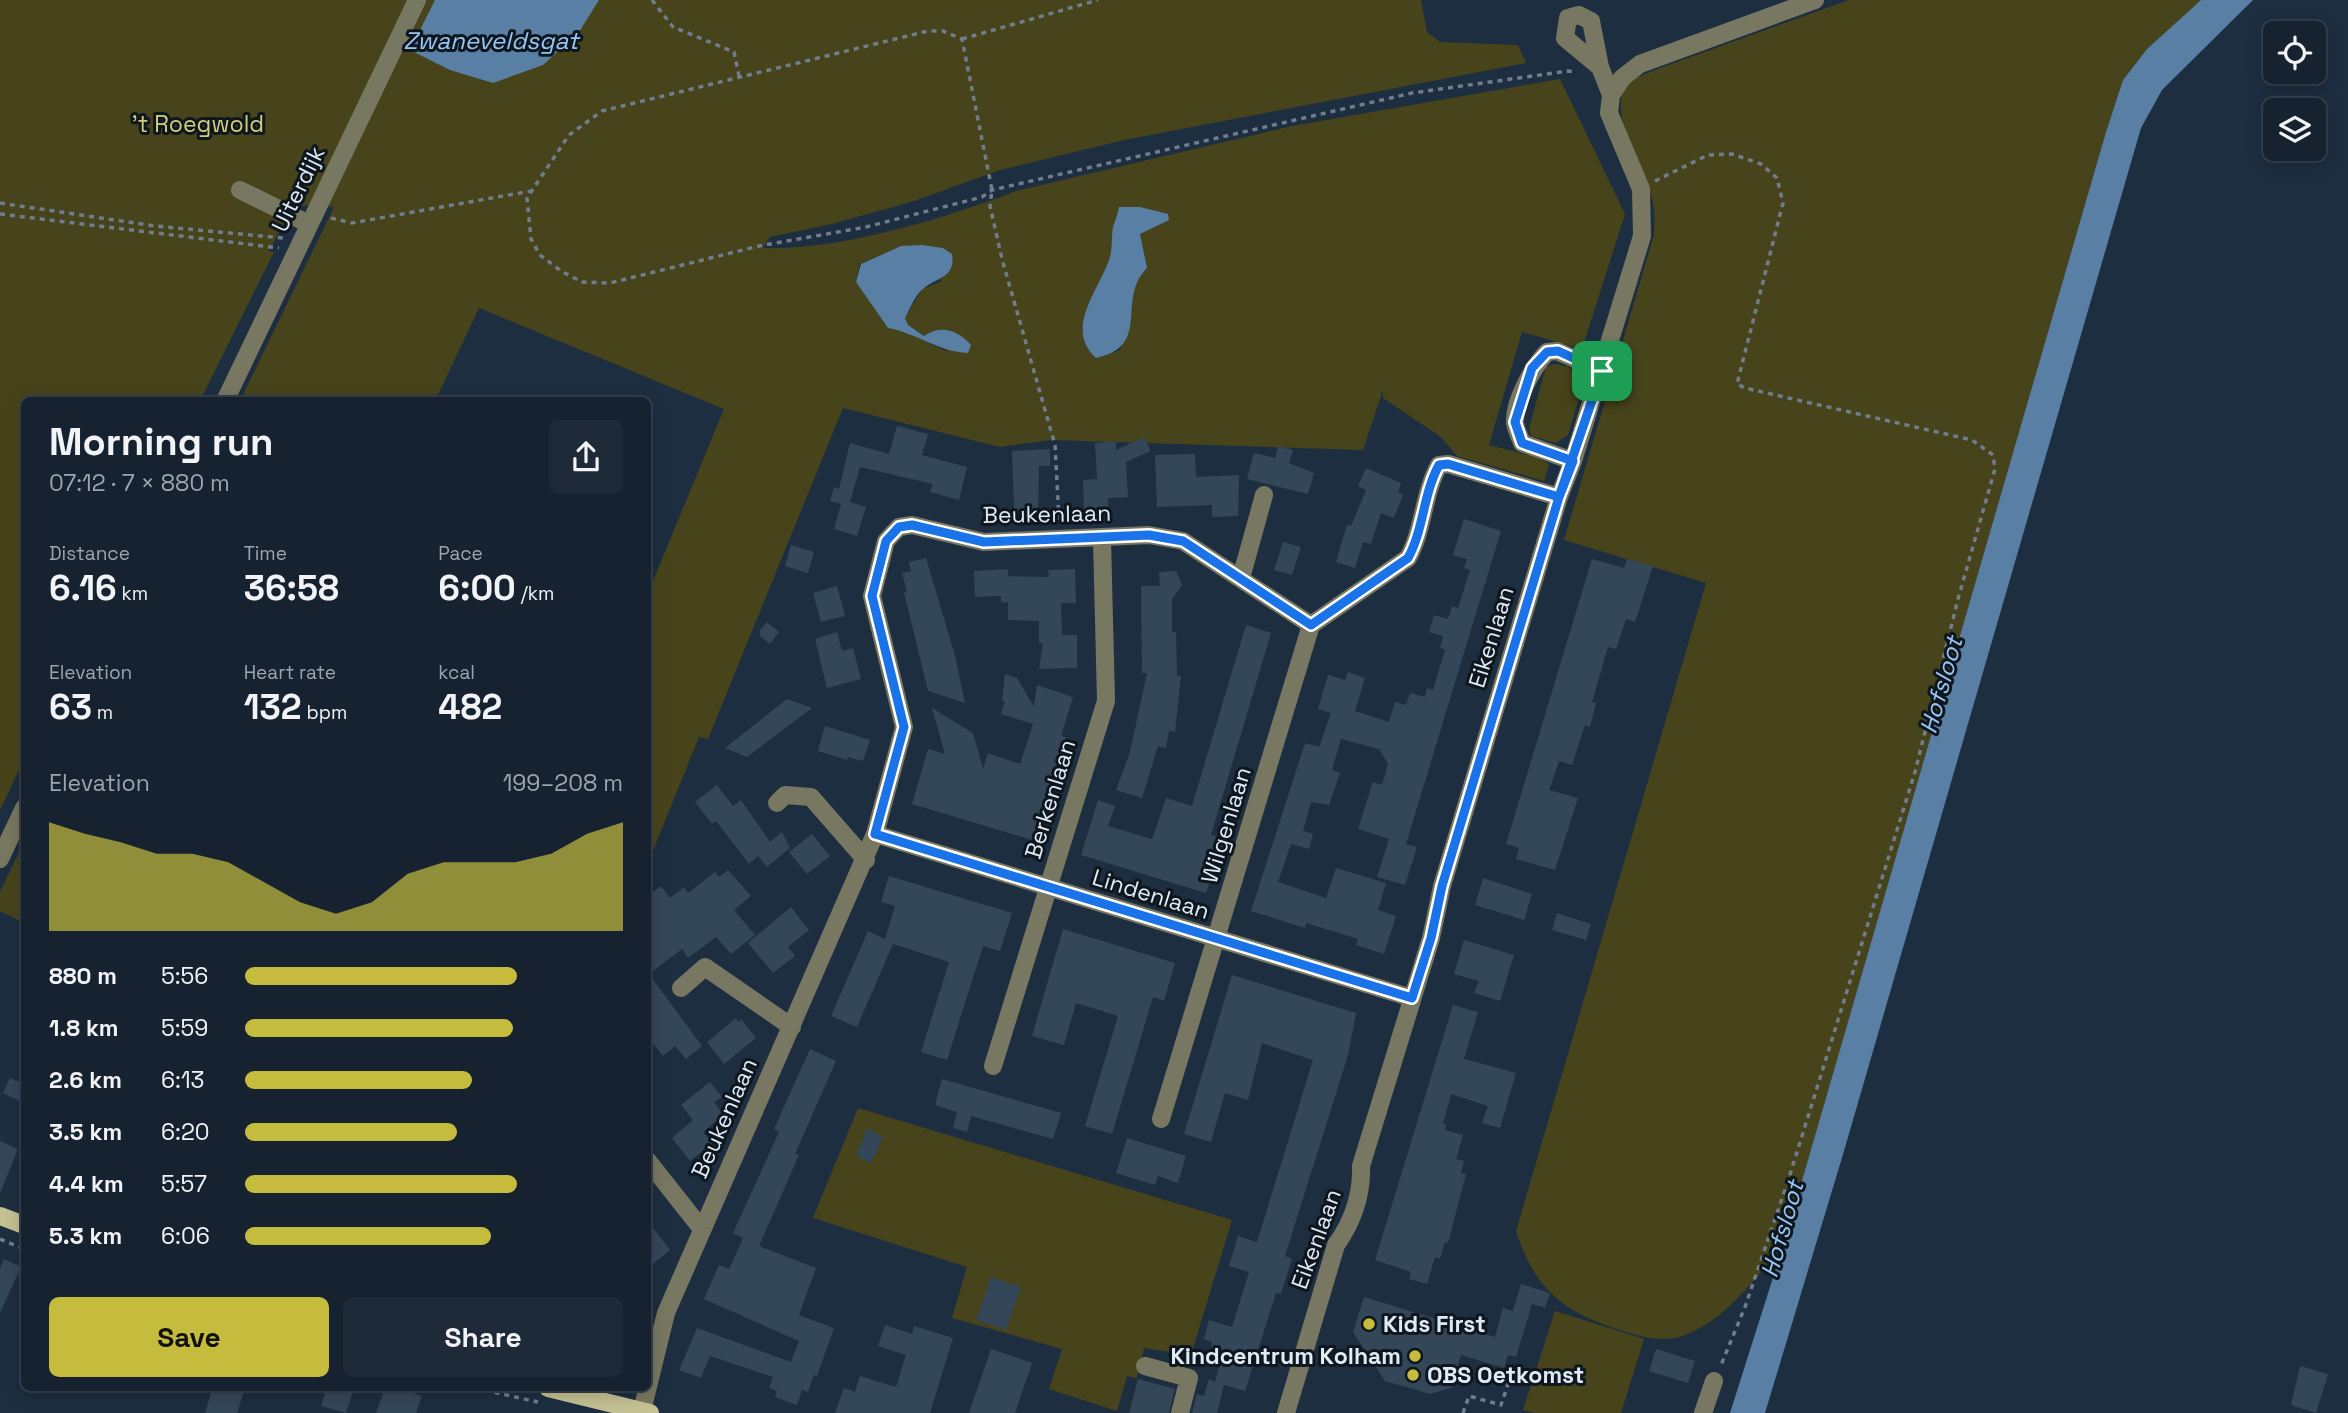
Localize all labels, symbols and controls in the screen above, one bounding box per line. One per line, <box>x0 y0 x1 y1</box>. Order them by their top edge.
map controls <box>2263 21 2326 161</box>
button: locate <box>2263 21 2326 84</box>
water label: Zwaneveldsgat <box>404 25 580 56</box>
button: layers <box>2263 98 2326 161</box>
park label: 't Roegwold <box>132 109 264 139</box>
street label: Uiterdijk <box>264 141 332 237</box>
pin <box>1572 341 1632 401</box>
icon: arrive <box>1583 352 1621 390</box>
text: Morning run <box>49 418 274 466</box>
button: share <box>549 420 623 494</box>
text: 07:12 · 7 × 880 m <box>49 468 230 498</box>
street label: Beukenlaan <box>982 498 1112 530</box>
text: Distance <box>49 541 130 566</box>
text: Time <box>244 541 287 566</box>
text: Pace <box>438 541 483 566</box>
text: 6.16 <box>49 566 117 610</box>
text: 36:58 <box>244 566 339 610</box>
text: 6:00 <box>438 566 516 610</box>
text: km <box>117 581 148 606</box>
text: /km <box>516 581 554 606</box>
street label: Eikenlaan <box>1461 583 1521 691</box>
water label: Hofsloot <box>1912 631 1970 737</box>
text: Elevation <box>49 660 132 685</box>
text: Heart rate <box>244 660 336 685</box>
text: kcal <box>438 660 475 685</box>
text: 63 <box>49 685 92 729</box>
text: 132 <box>244 685 302 729</box>
text: 482 <box>438 685 502 729</box>
text: m <box>92 700 113 725</box>
text: bpm <box>302 700 347 725</box>
street label: Berkenlaan <box>1018 736 1082 862</box>
street label: Wilgenlaan <box>1194 763 1258 887</box>
text: Elevation <box>49 768 150 798</box>
text: 199–208 m <box>503 768 623 798</box>
street label: Lindenlaan <box>1089 862 1213 926</box>
text: 880 m <box>49 961 117 991</box>
text: 5:56 <box>161 961 208 991</box>
text: 1.8 km <box>49 1013 119 1043</box>
text: 5:59 <box>161 1013 208 1043</box>
street label: Beukenlaan <box>684 1053 764 1183</box>
text: 2.6 km <box>49 1065 122 1095</box>
text: 6:13 <box>161 1065 204 1095</box>
text: 3.5 km <box>49 1117 122 1147</box>
text: 6:20 <box>161 1117 210 1147</box>
text: 4.4 km <box>49 1169 124 1199</box>
text: 5:57 <box>161 1169 207 1199</box>
water label: Hofsloot <box>1753 1175 1811 1281</box>
street label: Eikenlaan <box>1284 1185 1348 1293</box>
text: 5.3 km <box>49 1221 122 1251</box>
text: 6:06 <box>161 1221 210 1251</box>
button: Save <box>49 1297 329 1377</box>
button: Share <box>343 1297 623 1377</box>
place label: Kids First <box>1383 1309 1486 1339</box>
marker: Kids First <box>1361 1316 1377 1332</box>
place label: Kindcentrum Kolham <box>1170 1341 1401 1371</box>
marker: Kindcentrum Kolham <box>1407 1348 1423 1364</box>
place label: OBS Oetkomst <box>1427 1360 1584 1390</box>
marker: OBS Oetkomst <box>1405 1367 1421 1383</box>

